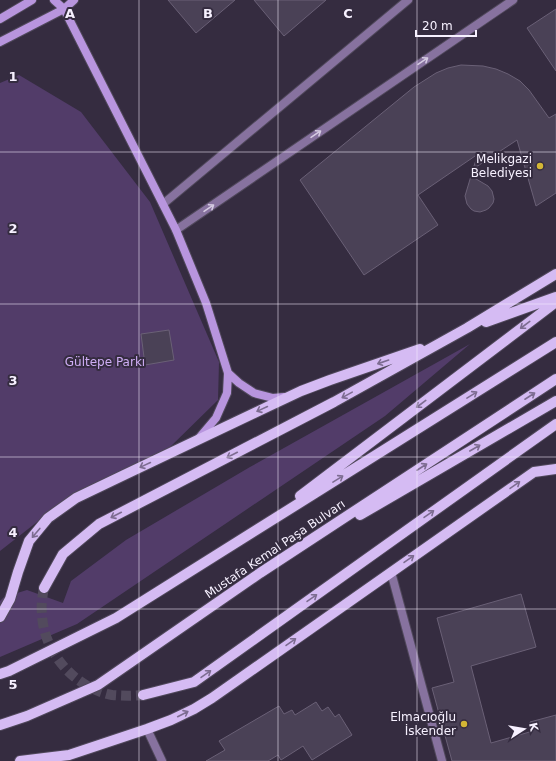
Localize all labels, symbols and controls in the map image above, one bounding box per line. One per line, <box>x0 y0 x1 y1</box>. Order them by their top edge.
text: A <box>65 6 75 21</box>
text: B <box>203 6 213 21</box>
text: C <box>343 6 353 21</box>
scale bar <box>416 12 476 38</box>
text: 20 m <box>422 19 453 33</box>
one-way arrow <box>418 57 429 65</box>
text: 1 <box>8 69 18 84</box>
one-way arrow <box>310 130 321 138</box>
place label: Melikgazi Belediyesi <box>471 152 532 180</box>
marker: Melikgazi Belediyesi <box>535 161 545 171</box>
one-way arrow <box>203 203 214 212</box>
text: 2 <box>8 221 18 236</box>
one-way arrow <box>520 321 531 329</box>
park label: Gültepe Parkı <box>65 355 145 369</box>
one-way arrow <box>378 358 390 366</box>
text: 3 <box>8 373 18 388</box>
one-way arrow <box>341 391 353 399</box>
one-way arrow <box>466 391 477 399</box>
one-way arrow <box>524 391 536 399</box>
one-way arrow <box>416 400 427 408</box>
one-way arrow <box>256 406 268 413</box>
one-way arrow <box>469 443 481 451</box>
one-way arrow <box>226 452 238 459</box>
one-way arrow <box>139 462 151 469</box>
one-way arrow <box>416 463 427 471</box>
one-way arrow <box>332 475 343 483</box>
one-way arrow <box>509 481 520 489</box>
street label: Mustafa Kemal Paşa Bulvarı <box>202 497 348 601</box>
one-way arrow <box>423 510 434 519</box>
one-way arrow <box>111 511 123 519</box>
text: 4 <box>8 525 18 540</box>
one-way arrow <box>31 528 40 538</box>
one-way arrow <box>403 555 414 563</box>
one-way arrow <box>306 594 317 602</box>
one-way arrow <box>285 638 296 646</box>
one-way arrow <box>200 669 211 678</box>
text: 5 <box>8 677 18 692</box>
north arrow <box>504 709 544 749</box>
one-way arrow <box>177 710 189 717</box>
place label: Elmacıoğlu İskender <box>390 710 456 738</box>
marker: Elmacıoğlu İskender <box>459 719 469 729</box>
text: K <box>526 722 541 733</box>

